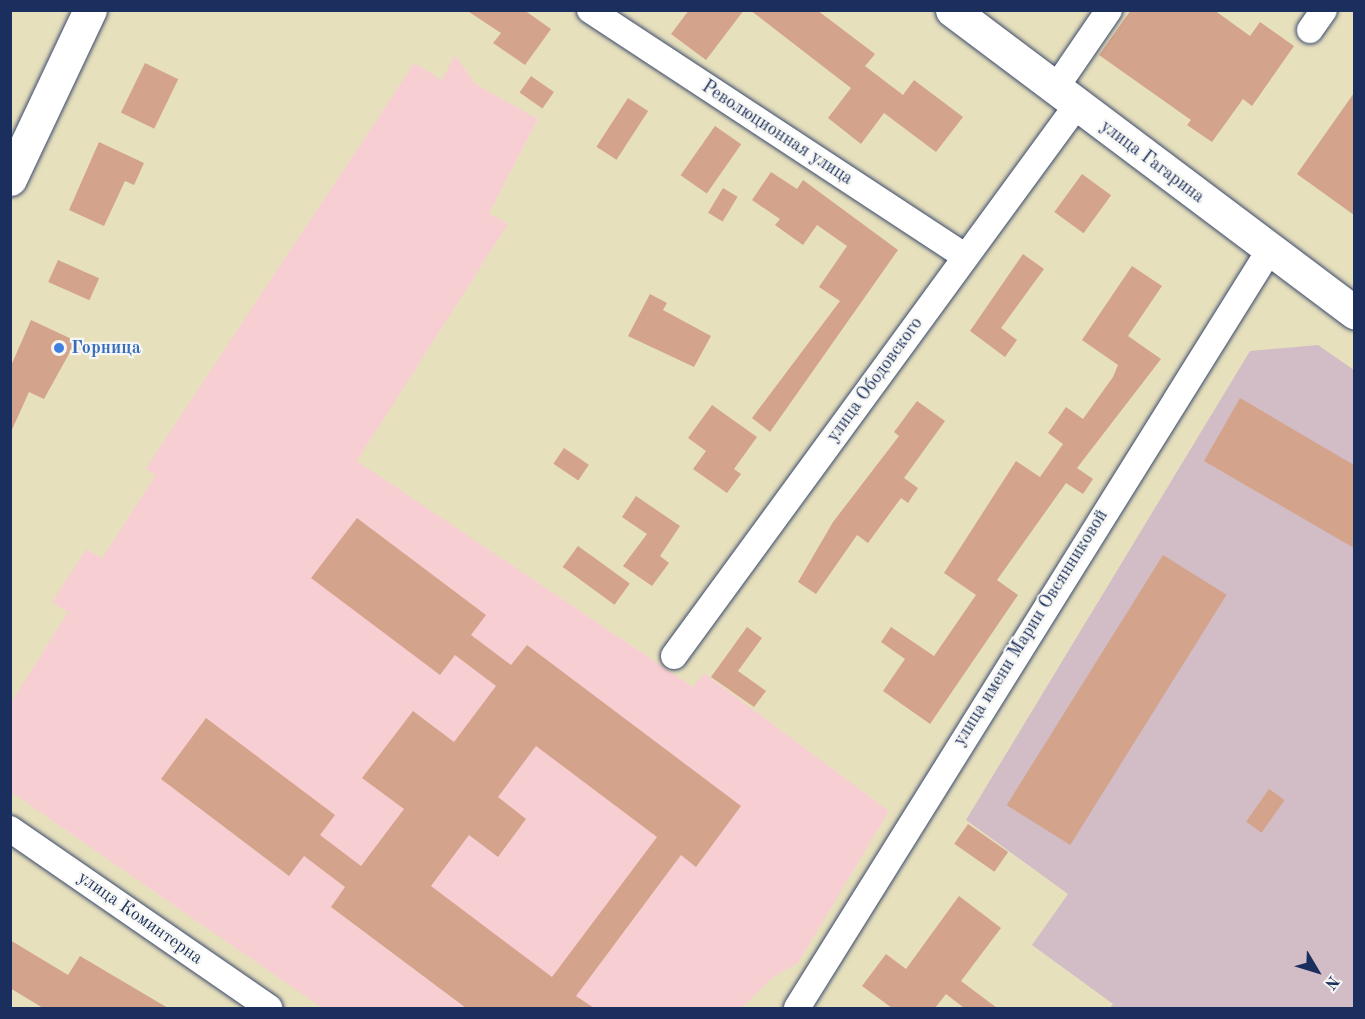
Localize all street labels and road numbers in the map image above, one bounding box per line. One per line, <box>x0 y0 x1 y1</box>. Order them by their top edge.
street label: Революционная улица <box>697 76 857 190</box>
street label: улица Гагарина <box>1096 116 1208 208</box>
street label: улица Ободовского <box>822 313 928 447</box>
street label: улица имени Марии Овсянниковой <box>949 506 1113 750</box>
street label: улица Коминтерна <box>73 867 207 969</box>

